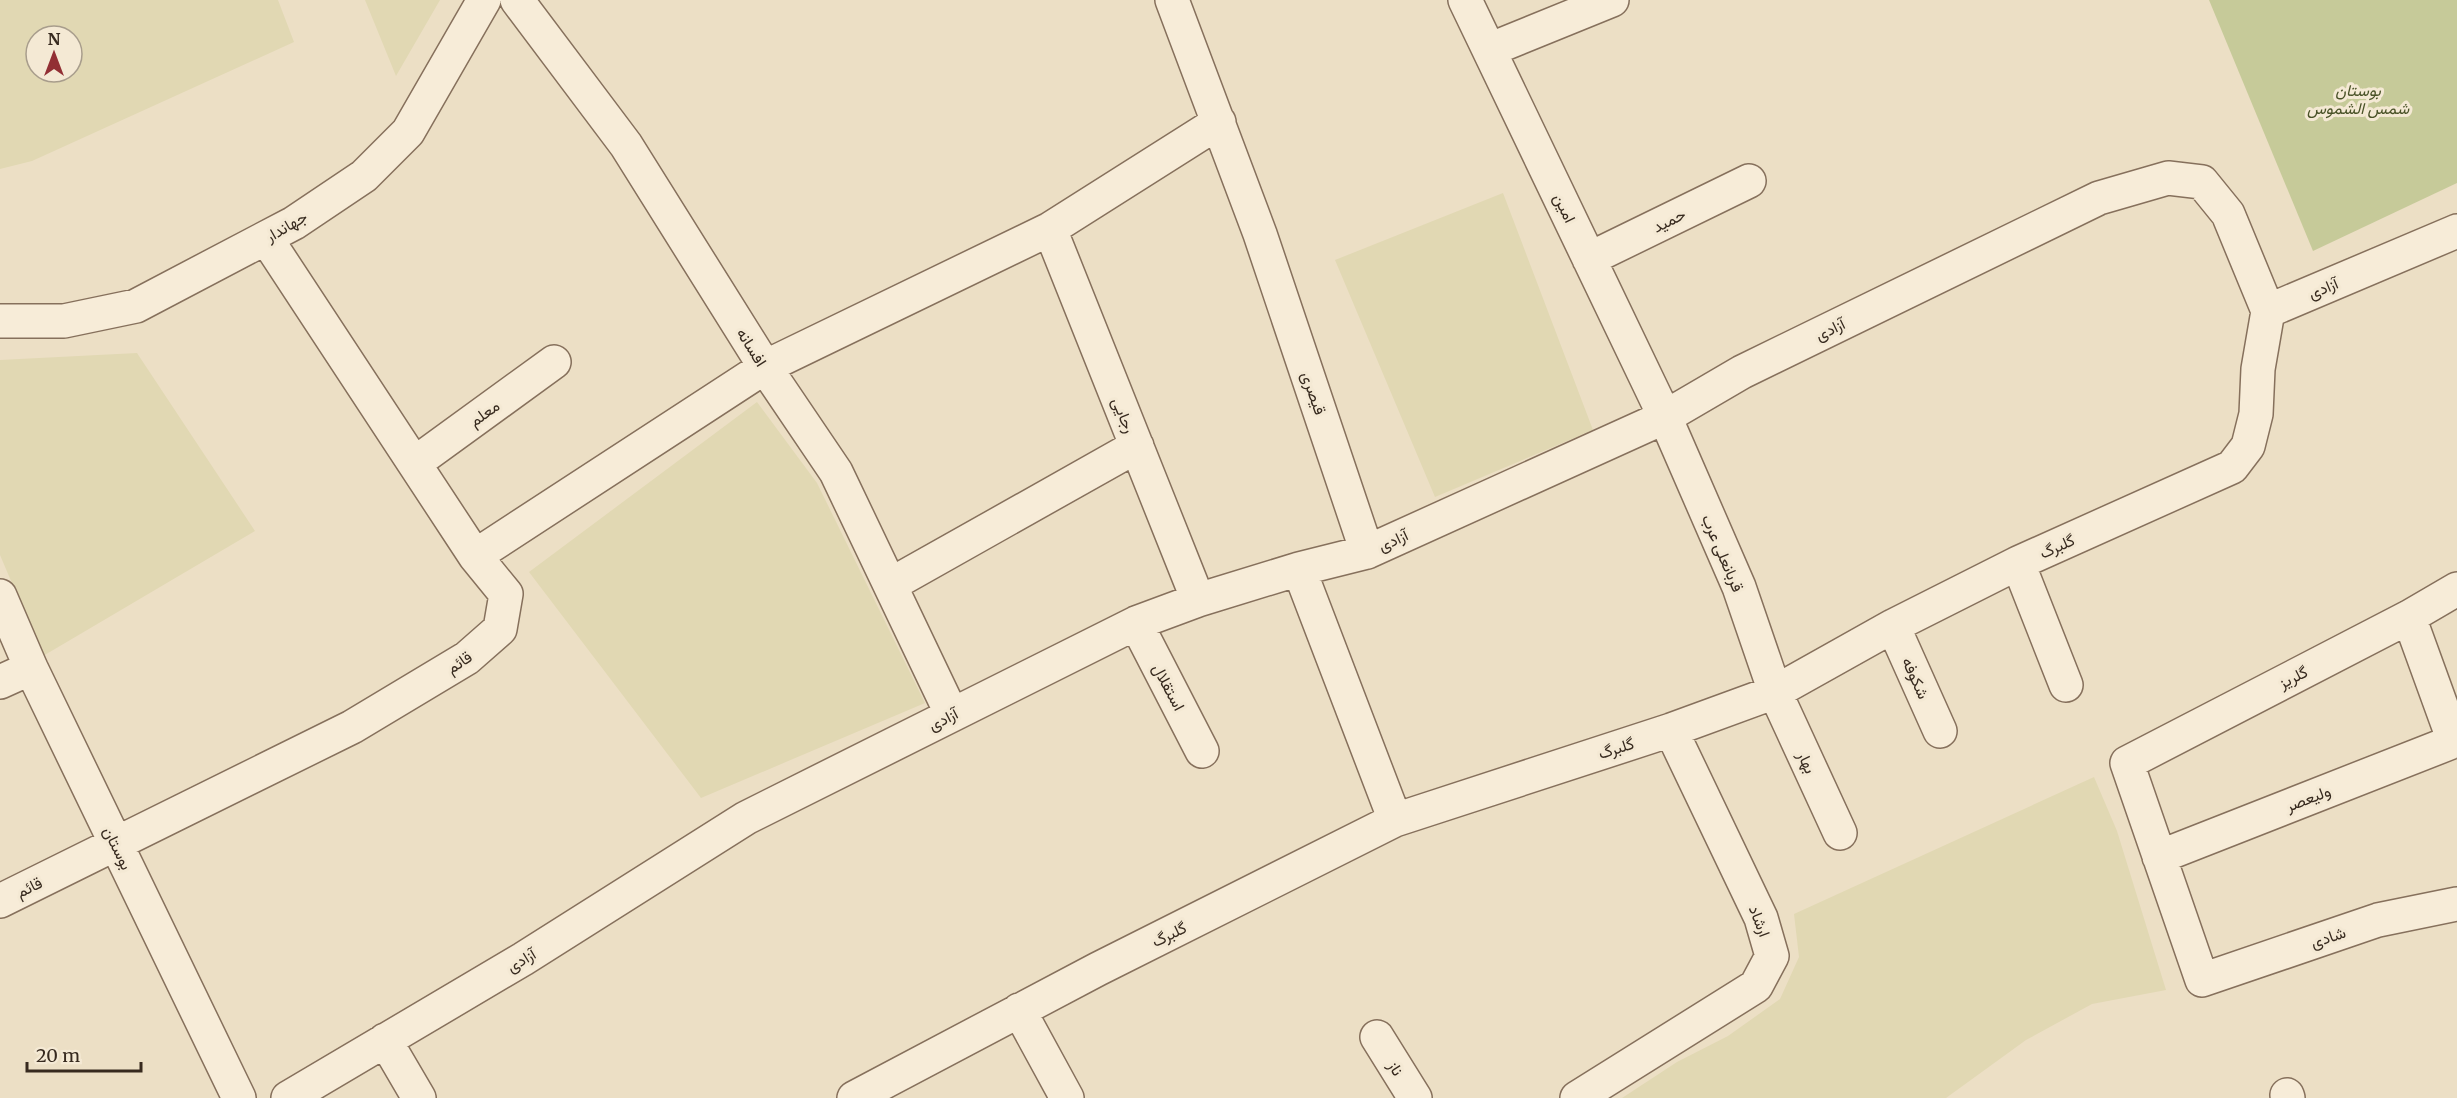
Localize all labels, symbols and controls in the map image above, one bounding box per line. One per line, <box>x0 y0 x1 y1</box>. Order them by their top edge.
north arrow <box>24 24 84 84</box>
text: N <box>48 29 61 49</box>
park label: بوستان شمس الشموس <box>2307 80 2409 119</box>
street label: امین <box>1549 190 1581 226</box>
street label: حمید <box>1649 203 1689 236</box>
street label: جهاندار <box>261 206 311 247</box>
street label: آزادی <box>2305 272 2343 304</box>
street label: آزادی <box>1812 313 1850 346</box>
street label: افسانه <box>733 324 771 370</box>
street label: قیصری <box>1296 369 1331 418</box>
street label: رجایی <box>1107 394 1140 436</box>
street label: معلم <box>465 395 504 432</box>
street label: قربانعلی عرب <box>1697 511 1748 595</box>
street label: آزادی <box>1375 524 1413 556</box>
street label: گلبرگ <box>2036 529 2078 563</box>
street label: قائم <box>442 646 476 679</box>
street label: شکوفه <box>1897 654 1934 702</box>
street label: استقلال <box>1148 660 1190 714</box>
street label: گلریز <box>2274 661 2311 694</box>
street label: آزادی <box>925 703 963 736</box>
street label: گلبرگ <box>1596 733 1637 764</box>
street label: بهار <box>1792 747 1821 777</box>
street label: ولیعصر <box>2282 780 2334 817</box>
street label: بوستان <box>98 823 137 873</box>
street label: قائم <box>13 872 46 903</box>
street label: ارشاد <box>1744 902 1775 940</box>
street label: گلبرگ <box>1148 917 1190 952</box>
street label: شادی <box>2308 922 2348 953</box>
street label: آزادی <box>503 943 541 977</box>
scale bar <box>27 1035 141 1073</box>
text: 20 m <box>36 1044 80 1067</box>
street label: ناز <box>1382 1056 1408 1080</box>

